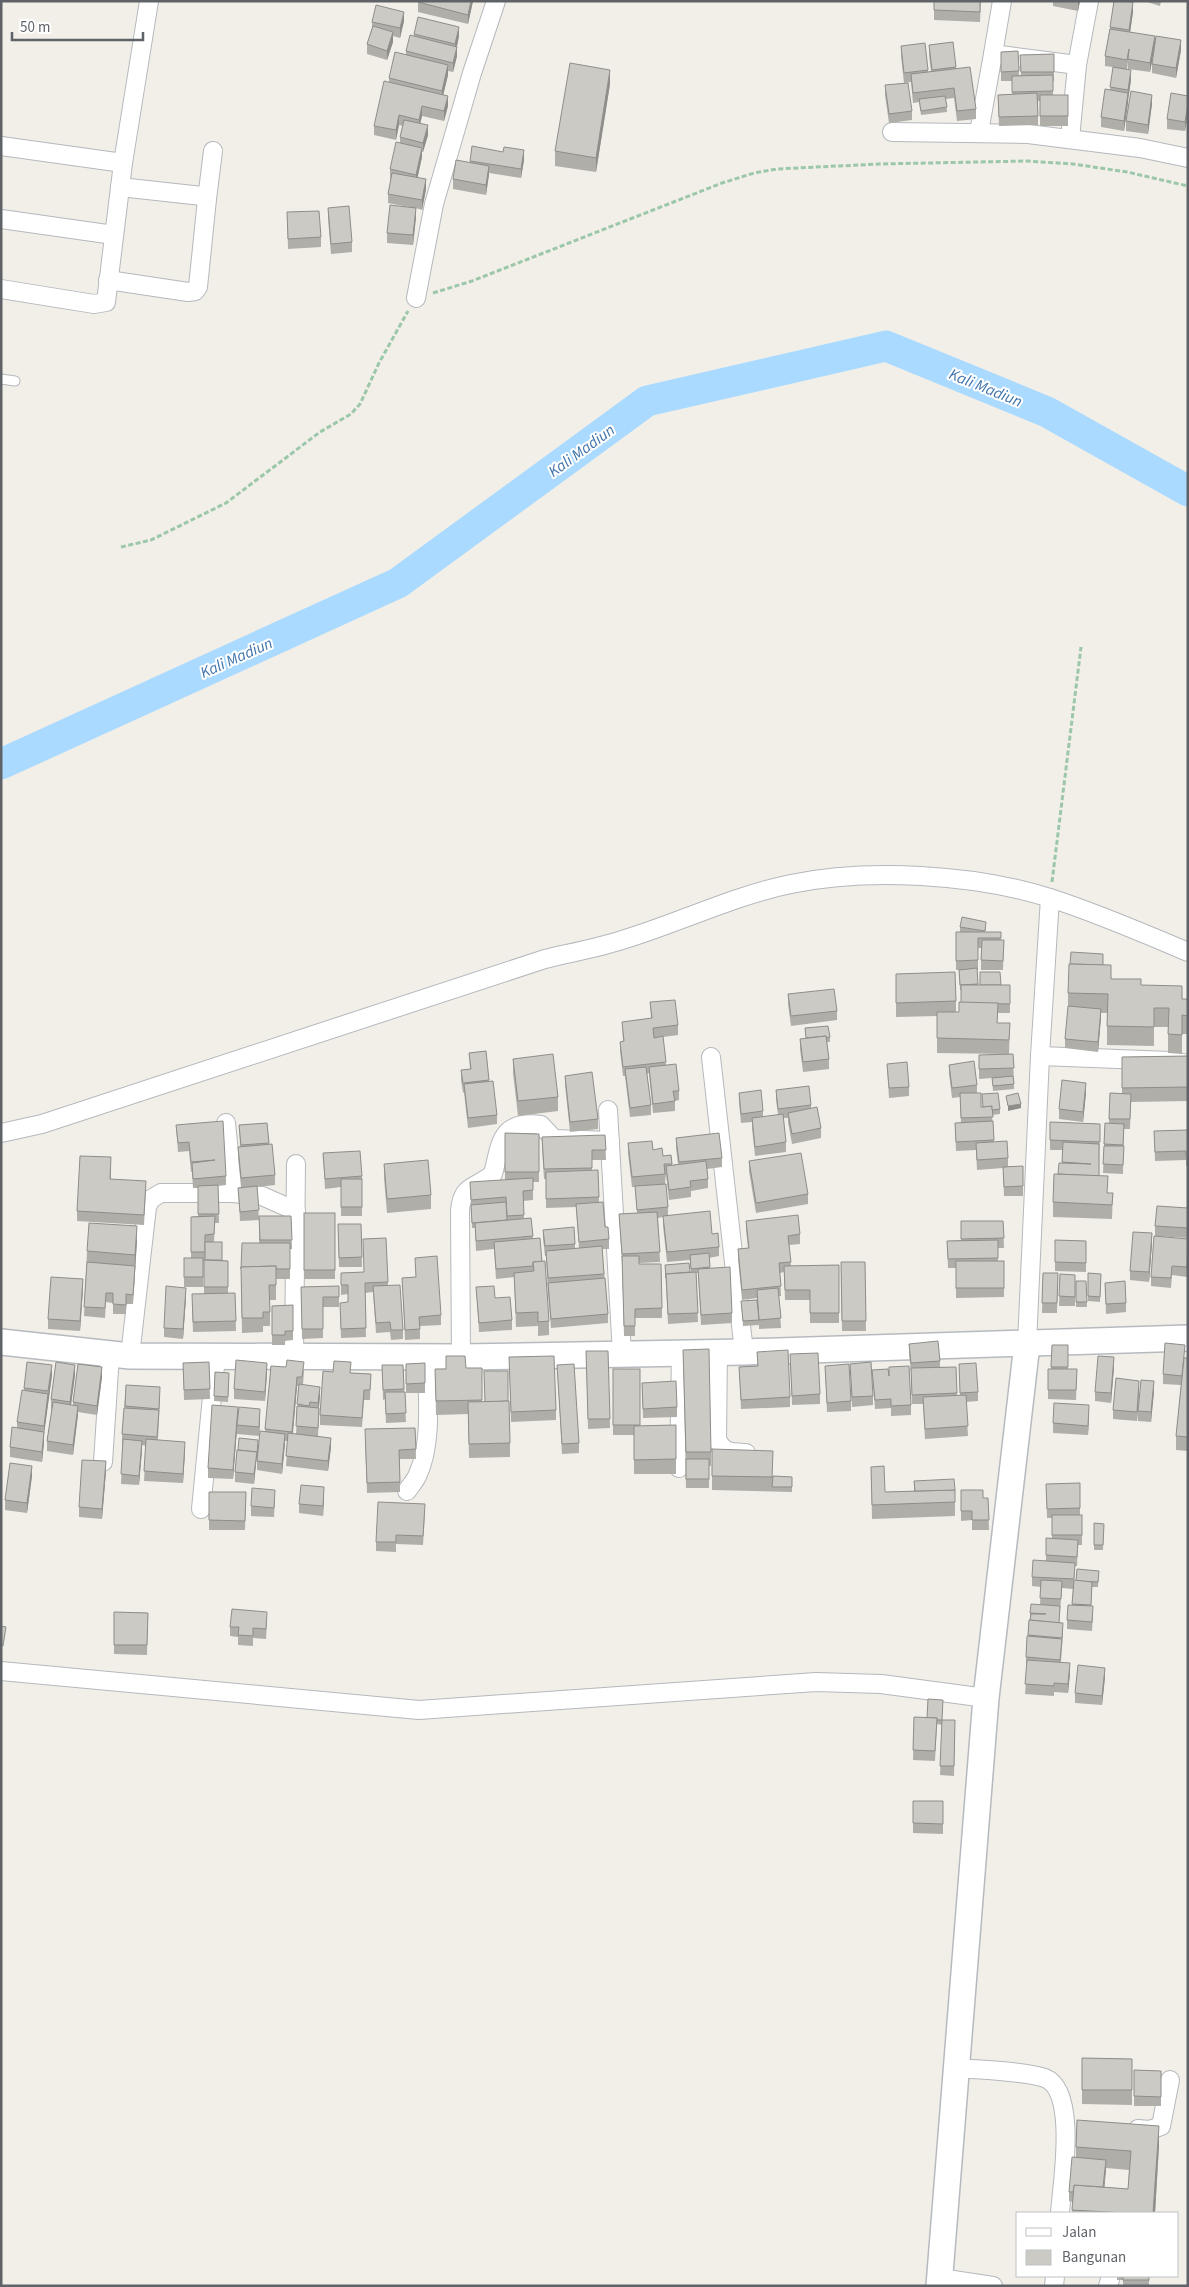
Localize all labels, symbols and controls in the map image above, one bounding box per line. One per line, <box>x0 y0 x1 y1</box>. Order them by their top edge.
scale bar <box>12 10 144 42</box>
text: 50 m <box>20 17 50 38</box>
water label: Kali Madiun <box>946 363 1026 413</box>
water label: Kali Madiun <box>544 419 619 482</box>
water label: Kali Madiun <box>197 632 276 684</box>
legend <box>1016 2212 1179 2277</box>
text: Jalan <box>1062 2222 1096 2243</box>
text: Bangunan <box>1062 2247 1126 2268</box>

